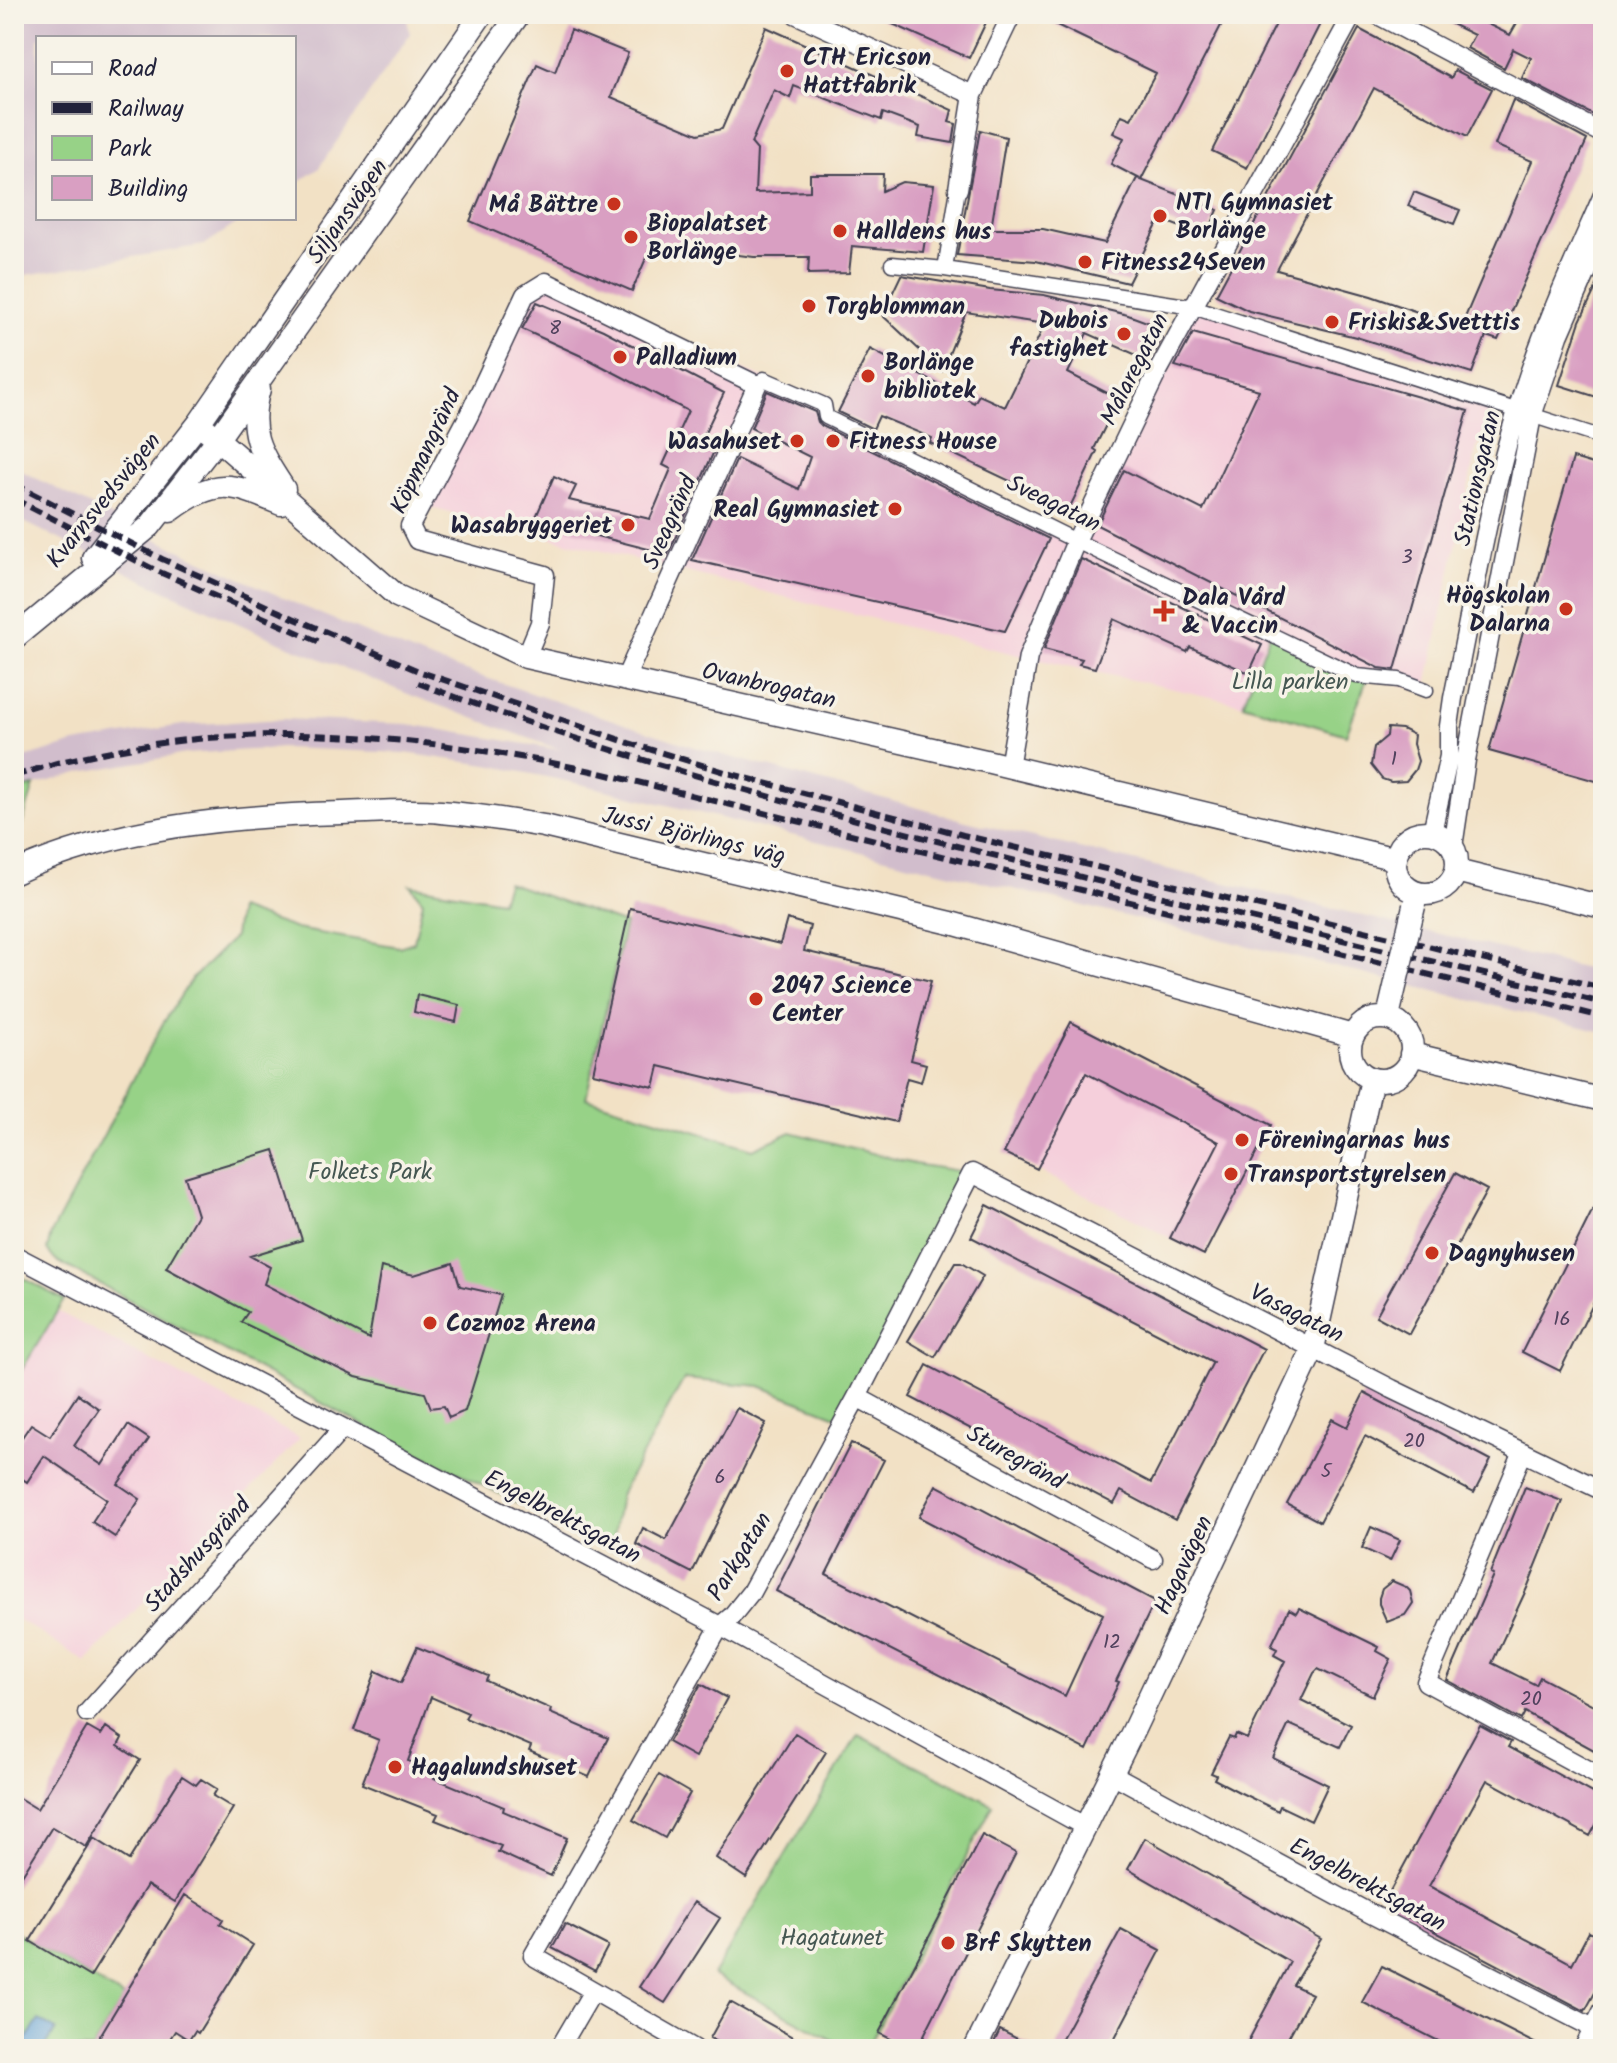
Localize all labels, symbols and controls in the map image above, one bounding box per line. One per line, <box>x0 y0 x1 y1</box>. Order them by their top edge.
legend <box>36 36 296 220</box>
place label: CTH Ericson Hattfabrik <box>803 39 931 106</box>
text: Road <box>108 50 157 89</box>
marker: CTH Ericson Hattfabrik <box>778 62 796 80</box>
text: Railway <box>108 90 184 129</box>
text: Park <box>108 130 152 169</box>
street label: Siljansvägen <box>298 151 399 273</box>
text: Building <box>108 170 188 209</box>
place label: NTI Gymnasiet Borlänge <box>1176 184 1334 251</box>
place label: Må Bättre <box>489 186 598 225</box>
marker: Må Bättre <box>605 195 623 213</box>
place label: Biopalatset Borlänge <box>647 205 769 272</box>
marker: NTI Gymnasiet Borlänge <box>1151 207 1169 225</box>
place label: Halldens hus <box>856 213 991 252</box>
marker: Halldens hus <box>831 222 849 240</box>
marker: Biopalatset Borlänge <box>622 228 640 246</box>
place label: Fitness24Seven <box>1101 244 1266 283</box>
marker: Fitness24Seven <box>1076 253 1094 271</box>
place label: Torgblomman <box>825 288 965 327</box>
marker: Torgblomman <box>800 297 818 315</box>
place label: Dubois fastighet <box>1009 302 1109 369</box>
place label: Friskis&Svetttis <box>1348 304 1520 343</box>
street label: Målaregatan <box>1090 306 1180 433</box>
house number: 8 <box>549 313 562 345</box>
marker: Friskis&Svetttis <box>1323 313 1341 331</box>
marker: Dubois fastighet <box>1115 325 1133 343</box>
place label: Palladium <box>636 339 737 378</box>
place label: Borlänge bibliotek <box>884 344 977 411</box>
marker: Palladium <box>611 348 629 366</box>
marker: Borlänge bibliotek <box>859 367 877 385</box>
street label: Köpmangränd <box>380 381 473 521</box>
street label: Stationsgatan <box>1444 407 1513 550</box>
place label: Wasahuset <box>668 423 782 462</box>
place label: Fitness House <box>849 423 997 462</box>
street label: Kvarnsvedsvägen <box>37 424 172 578</box>
marker: Wasahuset <box>788 432 806 450</box>
marker: Fitness House <box>824 432 842 450</box>
street label: Sveagatan <box>999 465 1107 544</box>
street label: Sveagränd <box>632 468 709 576</box>
place label: Real Gymnasiet <box>713 491 880 530</box>
marker: Real Gymnasiet <box>886 500 904 518</box>
place label: Wasabryggeriet <box>450 507 613 546</box>
marker: Wasabryggeriet <box>619 516 637 534</box>
house number: 3 <box>1401 542 1413 574</box>
place label: Högskolan Dalarna <box>1446 577 1550 644</box>
place label: Dala Vård & Vaccin <box>1182 579 1286 646</box>
marker: Dala Vård & Vaccin <box>1153 600 1175 622</box>
marker: Högskolan Dalarna <box>1557 600 1575 618</box>
street label: Ovanbrogatan <box>698 652 839 721</box>
park label: Lilla parken <box>1232 663 1348 702</box>
house number: 1 <box>1391 744 1397 776</box>
street label: Jussi Björlings väg <box>598 796 789 877</box>
place label: 2047 Science Center <box>772 967 912 1034</box>
marker: 2047 Science Center <box>747 990 765 1008</box>
place label: Föreningarnas hus <box>1258 1122 1450 1161</box>
marker: Föreningarnas hus <box>1233 1131 1251 1149</box>
park label: Folkets Park <box>308 1153 433 1192</box>
place label: Transportstyrelsen <box>1247 1156 1446 1195</box>
marker: Transportstyrelsen <box>1222 1165 1240 1183</box>
place label: Dagnyhusen <box>1448 1235 1575 1274</box>
marker: Dagnyhusen <box>1423 1244 1441 1262</box>
street label: Vasagatan <box>1242 1274 1350 1355</box>
house number: 16 <box>1553 1304 1571 1336</box>
place label: Cozmoz Arena <box>446 1305 596 1344</box>
marker: Cozmoz Arena <box>421 1314 439 1332</box>
street label: Sturegränd <box>959 1415 1073 1502</box>
house number: 20 <box>1403 1426 1425 1458</box>
house number: 5 <box>1321 1456 1333 1488</box>
street label: Engelbrektsgatan <box>477 1459 648 1575</box>
house number: 6 <box>714 1462 726 1494</box>
street label: Stadshusgränd <box>135 1487 262 1622</box>
street label: Parkgatan <box>697 1504 783 1609</box>
street label: Hagavägen <box>1144 1509 1225 1622</box>
house number: 12 <box>1103 1627 1121 1659</box>
house number: 20 <box>1520 1684 1542 1716</box>
place label: Hagalundshuset <box>411 1749 578 1788</box>
marker: Hagalundshuset <box>386 1758 404 1776</box>
street label: Engelbrektsgatan <box>1282 1827 1453 1943</box>
park label: Hagatunet <box>780 1919 885 1958</box>
place label: Brf Skytten <box>964 1925 1092 1964</box>
marker: Brf Skytten <box>939 1934 957 1952</box>

